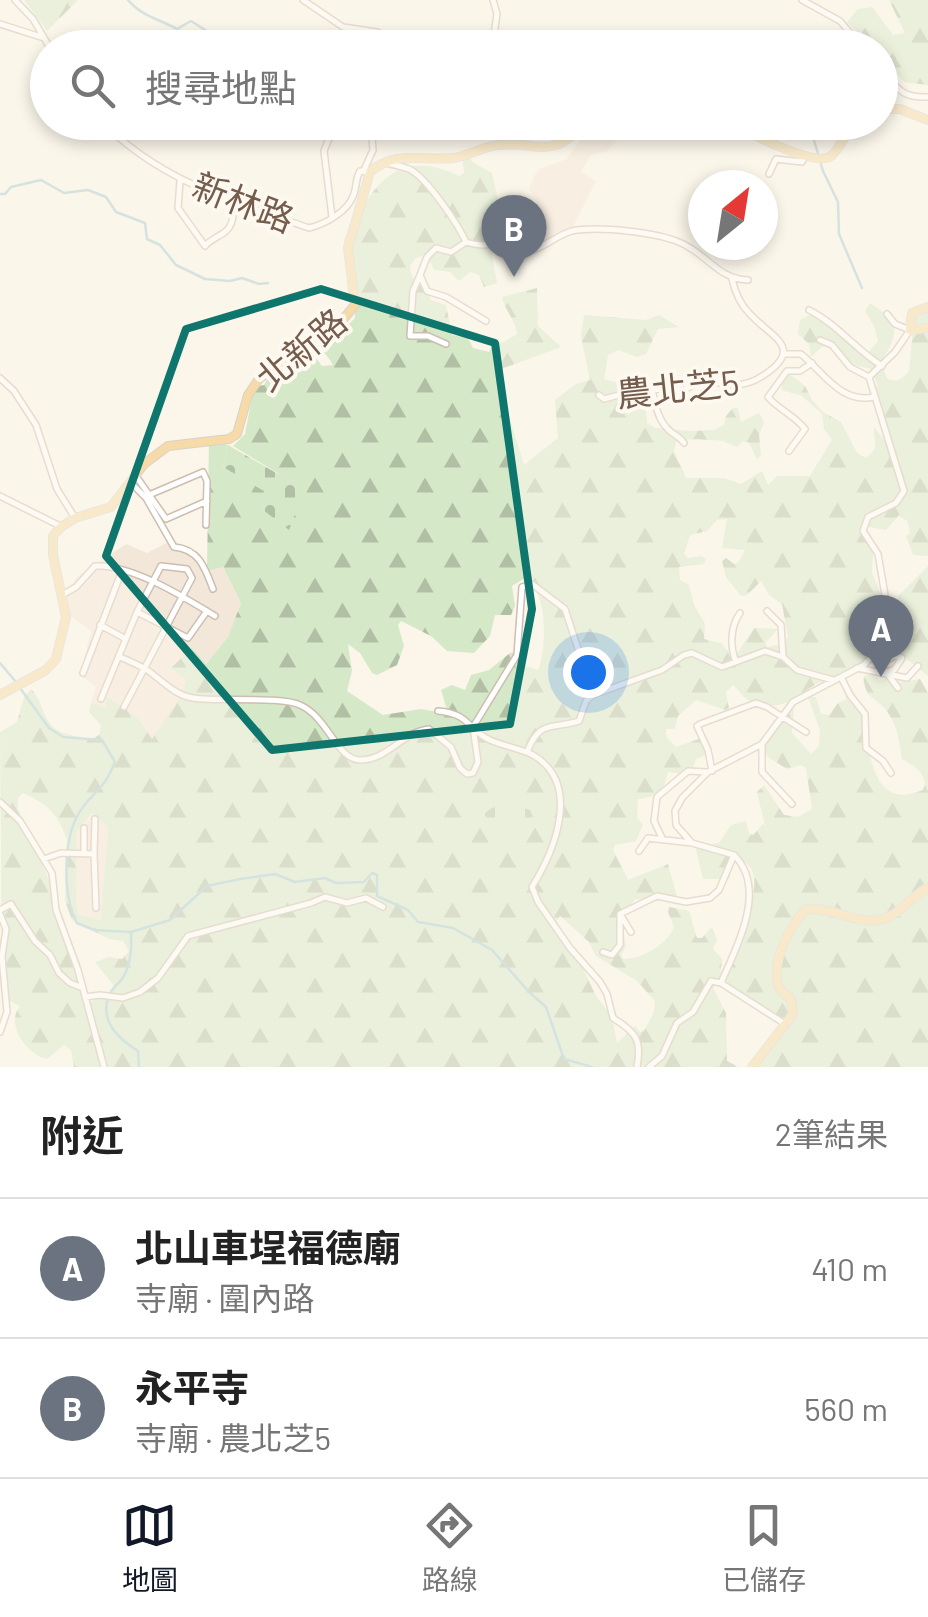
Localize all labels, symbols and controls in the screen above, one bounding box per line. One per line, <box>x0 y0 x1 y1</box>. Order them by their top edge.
search box <box>30 30 898 140</box>
icon: search <box>65 58 120 113</box>
text: 搜尋地點 <box>145 64 297 110</box>
street label: 新林路 <box>187 163 300 240</box>
north arrow <box>688 170 778 260</box>
pin: B <box>482 194 546 277</box>
street label: 北新路 <box>247 299 354 398</box>
street label: 農北芝5 <box>614 360 741 414</box>
pin: A <box>848 594 914 677</box>
your location <box>563 647 614 698</box>
text: 附近 <box>40 1109 124 1159</box>
text: 2筆結果 <box>775 1114 888 1152</box>
text: 北山車埕福德廟 <box>135 1224 401 1270</box>
text: A <box>62 1249 83 1287</box>
text: 410 m <box>811 1249 888 1287</box>
text: 寺廟 · 圍內路 <box>135 1278 315 1316</box>
text: 永平寺 <box>135 1364 249 1410</box>
text: B <box>63 1389 82 1427</box>
text: 560 m <box>804 1389 888 1427</box>
text: 寺廟 · 農北芝5 <box>135 1418 331 1456</box>
tab: 地圖 <box>122 1498 178 1598</box>
tab: 路線 <box>422 1498 478 1598</box>
tab: 已儲存 <box>722 1498 806 1598</box>

